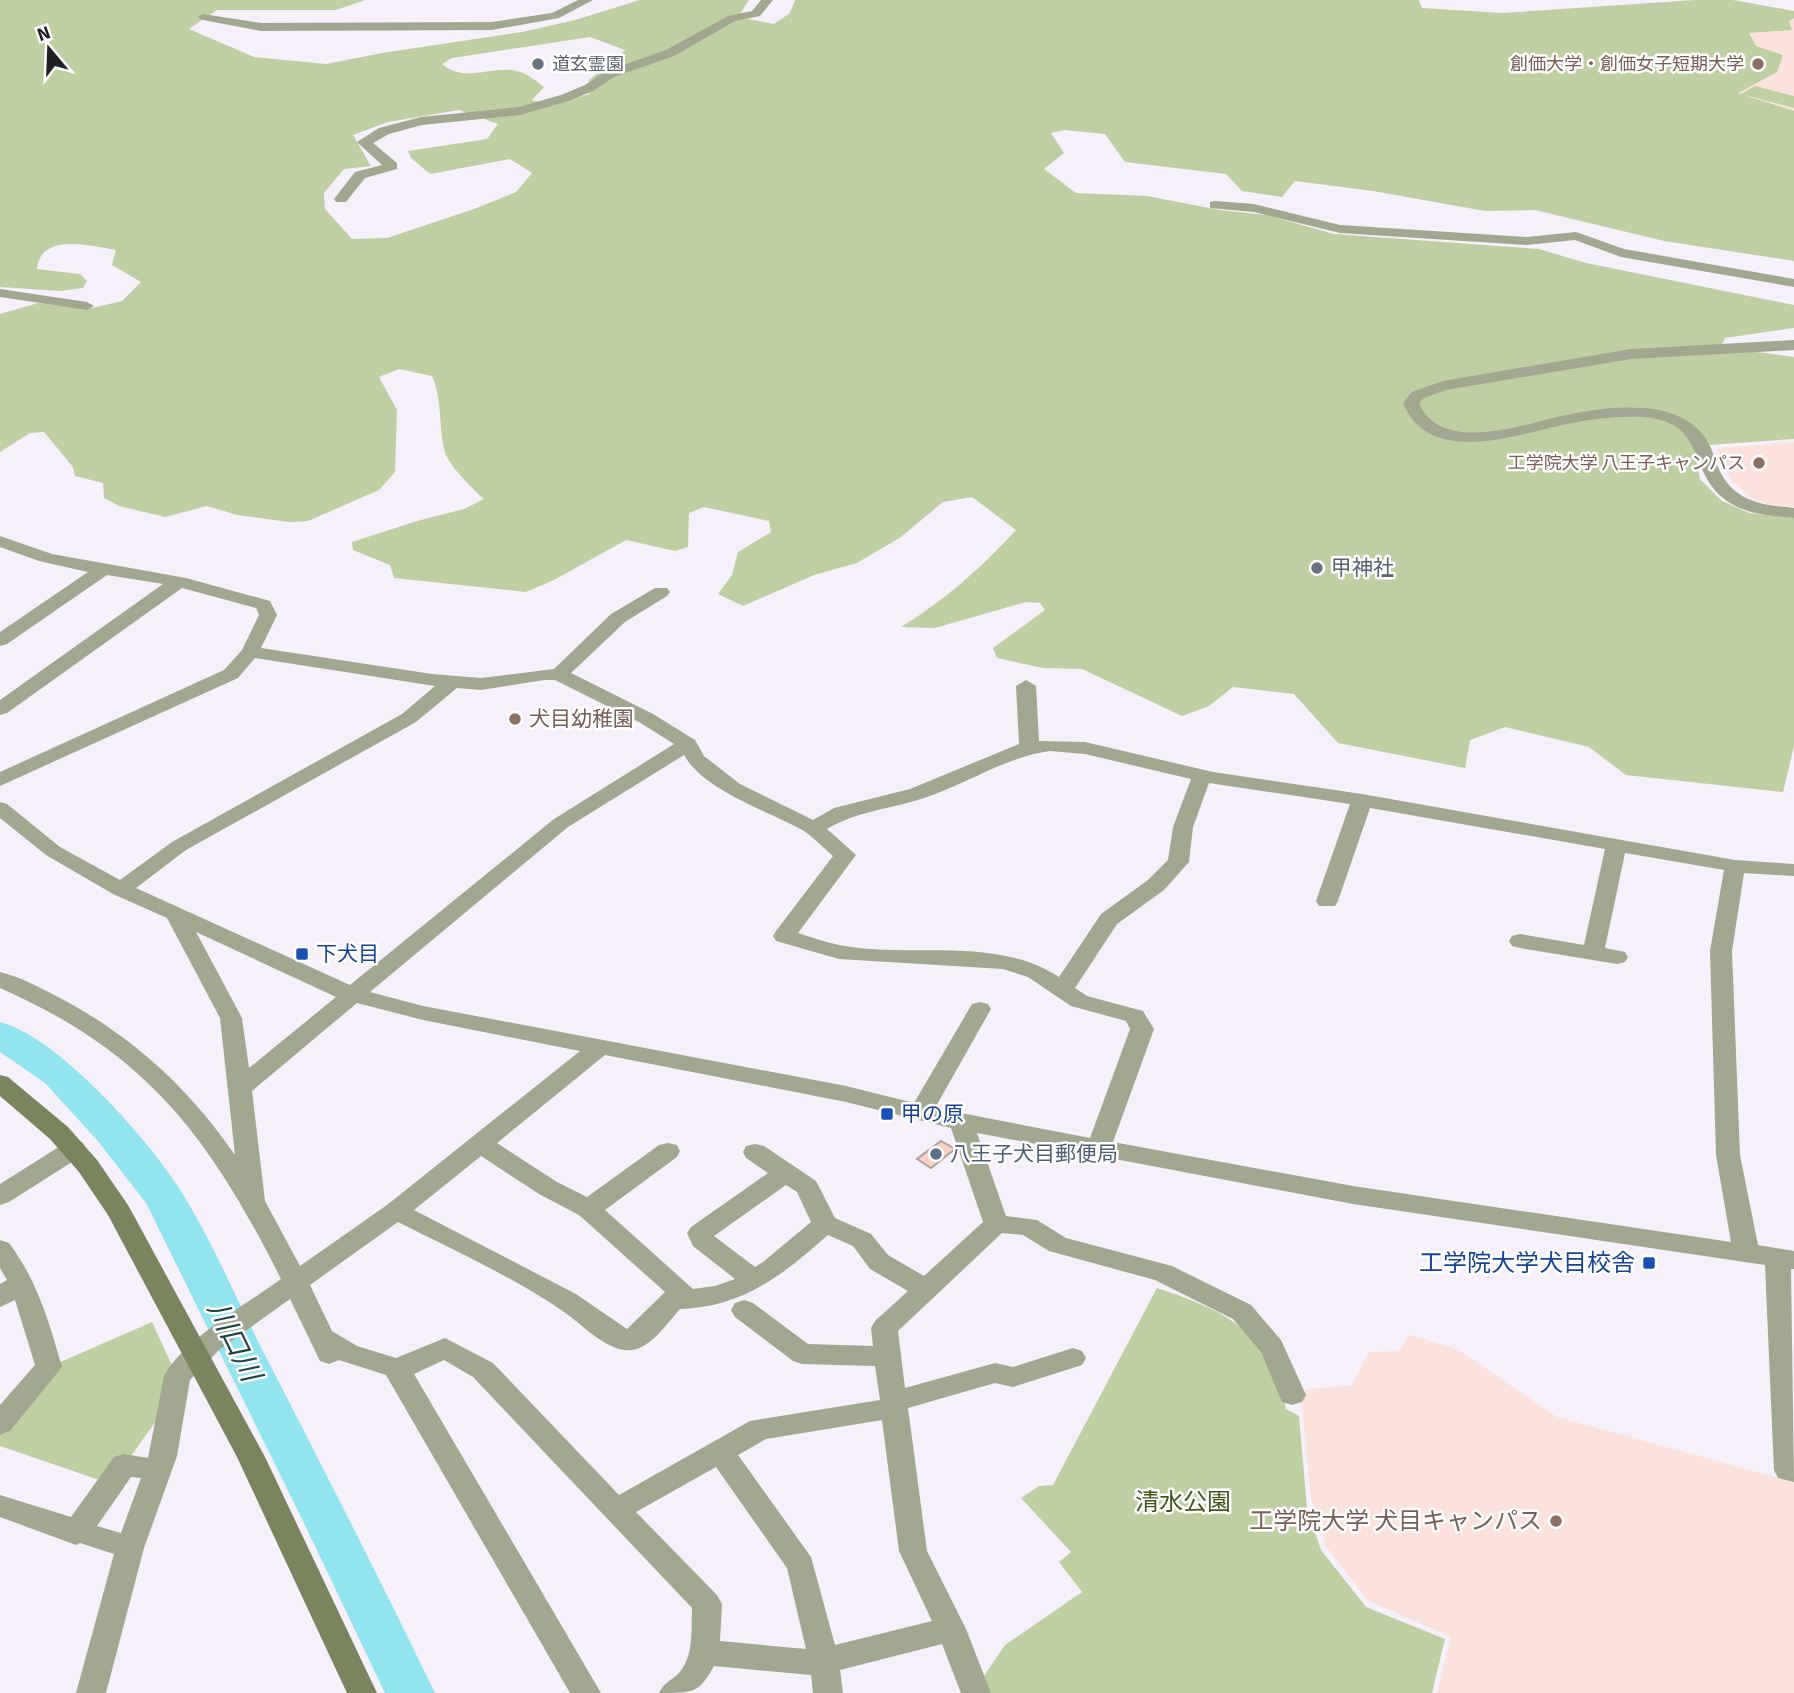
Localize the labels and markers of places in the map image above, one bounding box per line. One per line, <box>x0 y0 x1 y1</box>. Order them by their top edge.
place label: 道玄霊園 <box>552 52 624 77</box>
place label: 創価大学・創価女子短期大学 <box>1510 52 1744 77</box>
marker: 道玄霊園 <box>530 56 546 72</box>
marker: 創価大学・創価女子短期大学 <box>1750 56 1766 72</box>
place label: 工学院大学 八王子キャンパス <box>1507 451 1745 476</box>
marker: 工学院大学 八王子キャンパス <box>1751 455 1767 471</box>
place label: 甲神社 <box>1331 553 1394 583</box>
marker: 甲神社 <box>1309 560 1325 576</box>
place label: 犬目幼稚園 <box>529 704 634 734</box>
marker: 犬目幼稚園 <box>507 711 523 727</box>
place label: 下犬目 <box>316 939 379 969</box>
marker: 下犬目 <box>294 946 310 962</box>
place label: 甲の原 <box>901 1099 964 1129</box>
marker: 甲の原 <box>879 1106 895 1122</box>
place label: 八王子犬目郵便局 <box>950 1139 1118 1169</box>
marker: 八王子犬目郵便局 <box>928 1146 944 1162</box>
place label: 工学院大学犬目校舎 <box>1419 1246 1635 1281</box>
marker: 工学院大学犬目校舎 <box>1641 1255 1657 1271</box>
place label: 工学院大学 犬目キャンパス <box>1249 1504 1542 1539</box>
marker: 工学院大学 犬目キャンパス <box>1548 1513 1564 1529</box>

